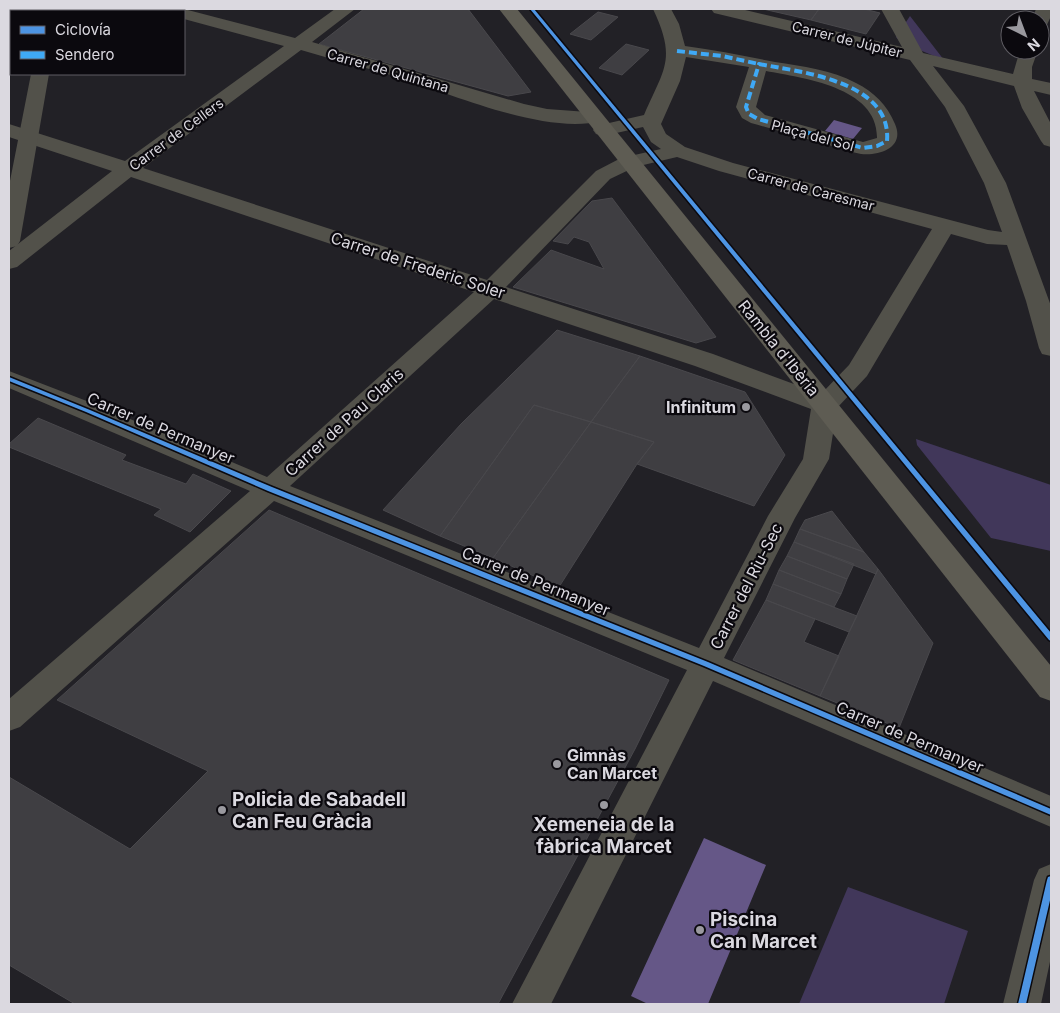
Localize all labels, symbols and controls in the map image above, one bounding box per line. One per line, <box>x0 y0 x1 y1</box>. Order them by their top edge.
legend <box>10 10 185 75</box>
north arrow <box>1000 10 1050 60</box>
street label: Carrer de Júpiter <box>790 17 904 61</box>
text: Ciclovía <box>55 20 111 39</box>
text: N <box>1024 35 1044 55</box>
street label: Carrer de Quintana <box>325 44 451 96</box>
text: Sendero <box>55 45 115 64</box>
street label: Carrer de Cellers <box>125 94 227 174</box>
street label: Plaça del Sol <box>770 116 856 154</box>
street label: Carrer de Caresmar <box>746 164 876 214</box>
street label: Carrer de Frederic Soler <box>328 227 508 303</box>
street label: Rambla d'Ibèria <box>734 296 824 400</box>
street label: Carrer de Pau Claris <box>281 364 407 480</box>
street label: Carrer de Permanyer <box>84 388 238 468</box>
place label: Infinitum <box>666 397 736 417</box>
marker: Infinitum <box>740 401 752 413</box>
street label: Carrer del Riu-Sec <box>706 519 786 653</box>
street label: Carrer de Permanyer <box>459 542 613 620</box>
street label: Carrer de Permanyer <box>833 697 987 777</box>
place label: Gimnàs Can Marcet <box>567 745 657 783</box>
marker: Gimnàs Can Marcet <box>551 758 563 770</box>
place label: Policia de Sabadell Can Feu Gràcia <box>232 788 406 833</box>
marker: Xemeneia de la fàbrica Marcet <box>598 799 610 811</box>
marker: Policia de Sabadell Can Feu Gràcia <box>216 804 228 816</box>
place label: Xemeneia de la fàbrica Marcet <box>533 813 675 858</box>
place label: Piscina Can Marcet <box>710 908 817 953</box>
marker: Piscina Can Marcet <box>694 924 706 936</box>

